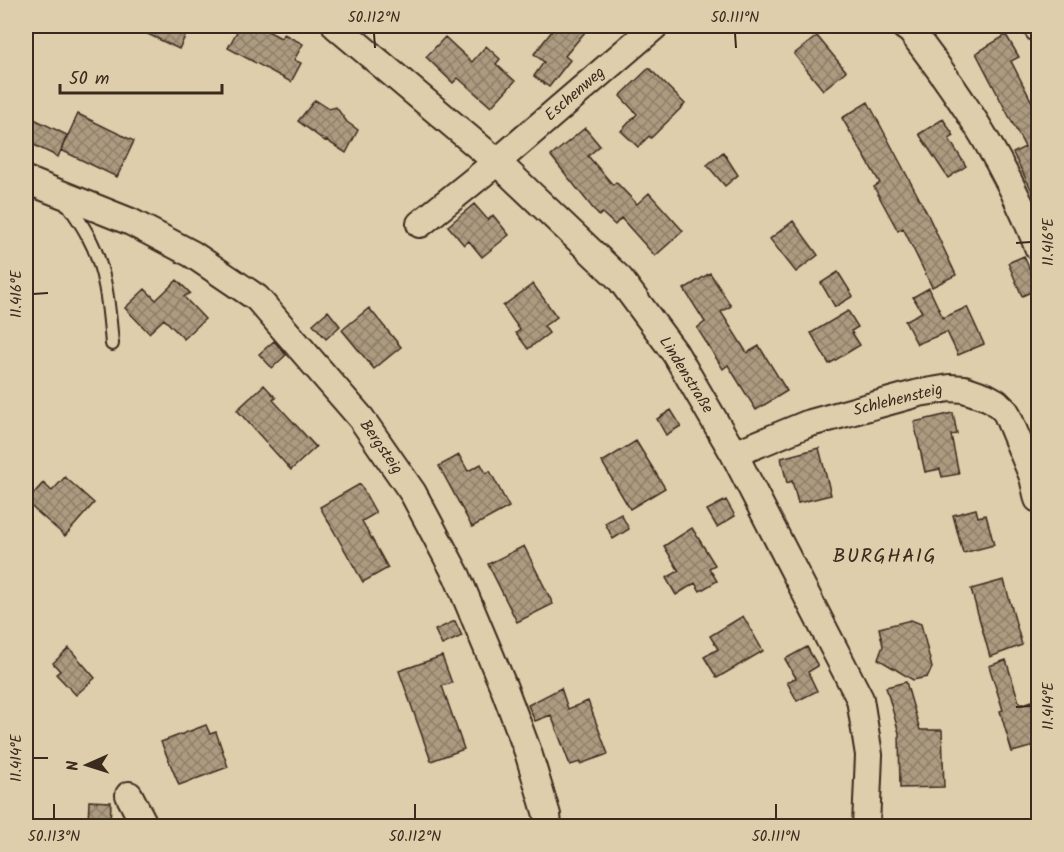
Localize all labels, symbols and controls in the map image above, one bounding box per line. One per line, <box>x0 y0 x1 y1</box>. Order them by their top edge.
text: 50.112°N <box>348 6 400 30</box>
text: 50.111°N <box>711 6 759 30</box>
scale bar <box>60 57 222 95</box>
street label: Eschenweg <box>539 61 611 127</box>
text: 50 m <box>69 65 109 94</box>
text: 11.416°E <box>1037 217 1061 266</box>
text: 11.416°E <box>5 269 29 318</box>
street label: Lindenstraße <box>652 331 720 419</box>
street label: Schlehensteig <box>851 377 945 423</box>
street label: Bergsteig <box>353 414 409 480</box>
district label: BURGHAIG <box>833 541 937 573</box>
text: 11.414°E <box>1037 681 1061 730</box>
text: 11.414°E <box>5 733 29 782</box>
north arrow <box>57 735 117 795</box>
text: N <box>61 760 86 771</box>
text: 50.113°N <box>28 825 80 849</box>
text: 50.112°N <box>389 825 441 849</box>
text: 50.111°N <box>752 825 800 849</box>

